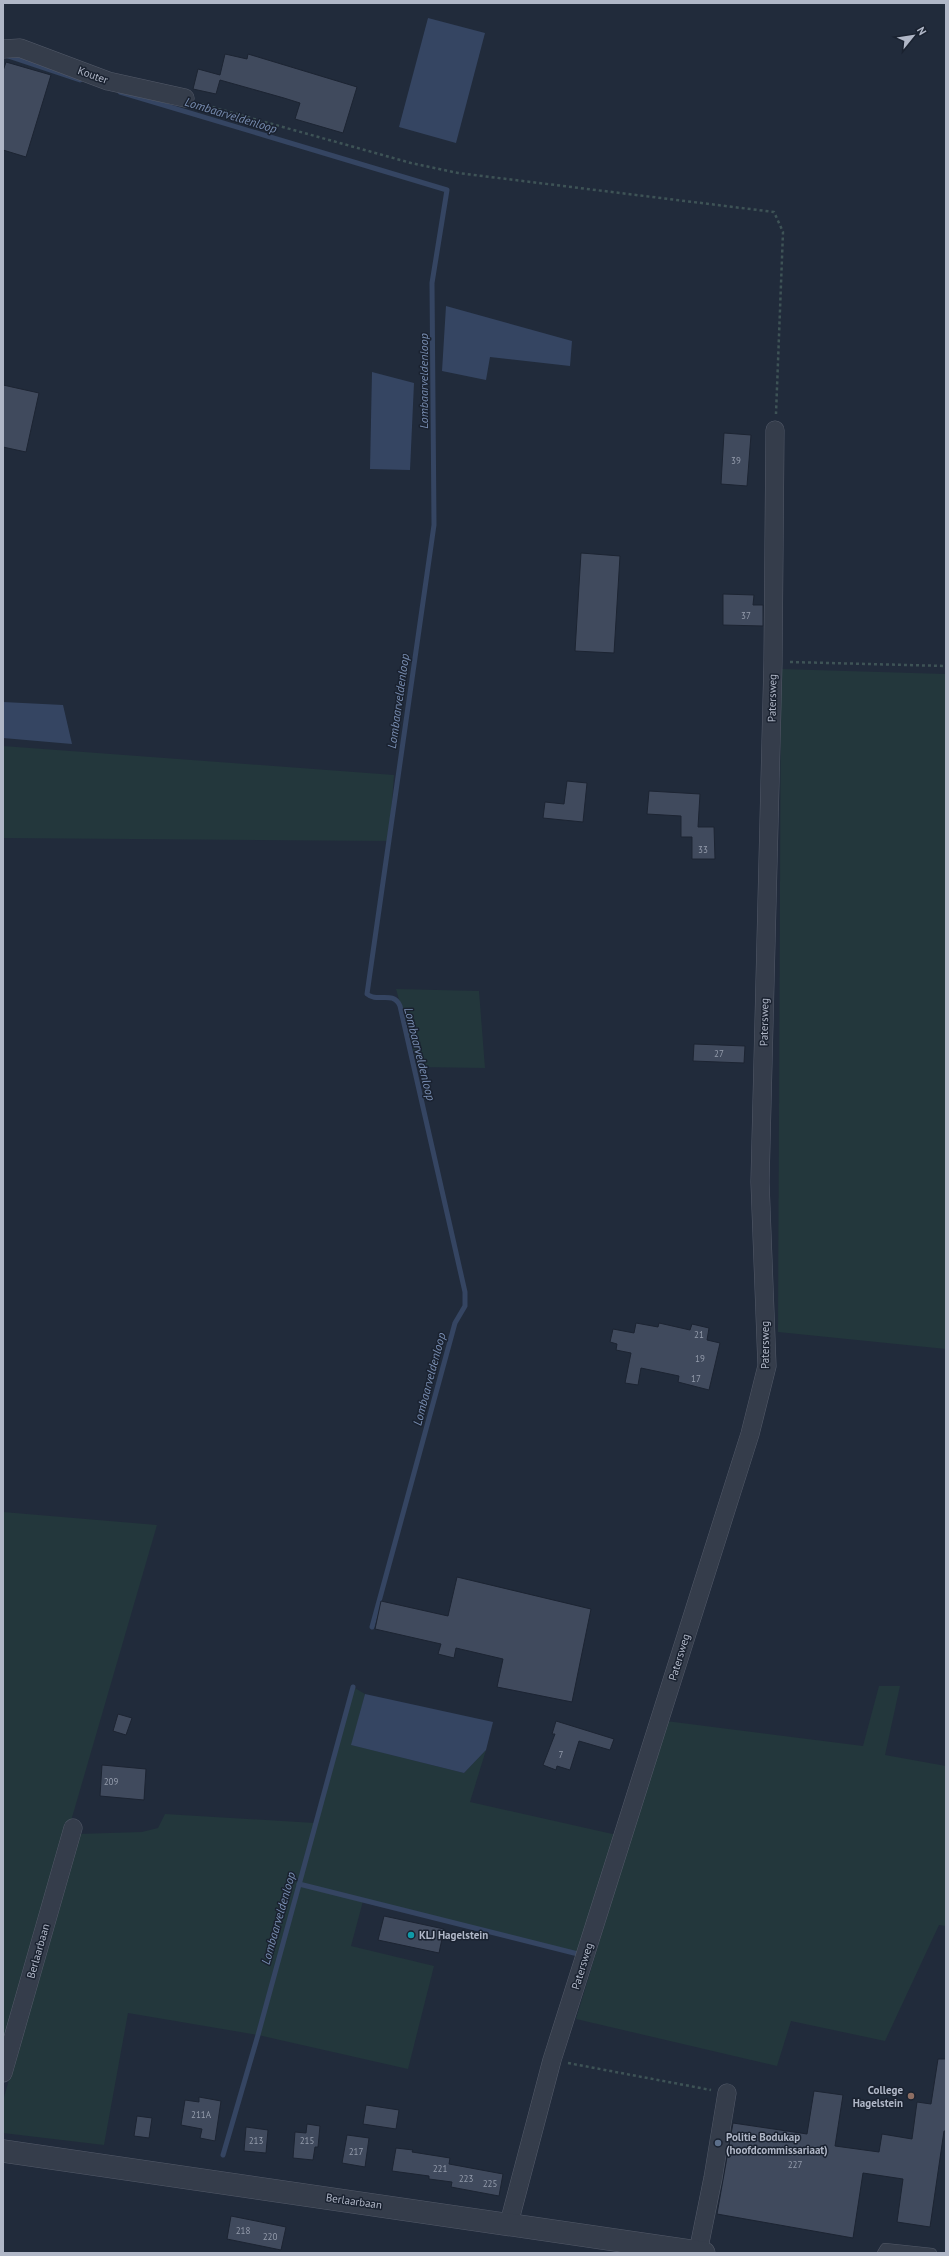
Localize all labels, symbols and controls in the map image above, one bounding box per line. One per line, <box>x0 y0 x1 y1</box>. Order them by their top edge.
north arrow <box>893 16 933 56</box>
text: N <box>914 24 930 38</box>
street label: Kouter <box>76 63 110 87</box>
water label: Lombaarveldenloop <box>183 94 279 136</box>
water label: Lombaarveldenloop <box>416 333 431 429</box>
house number: 39 <box>731 455 741 466</box>
house number: 37 <box>741 610 751 621</box>
water label: Lombaarveldenloop <box>384 653 412 749</box>
street label: Patersweg <box>765 674 779 722</box>
house number: 33 <box>698 844 708 855</box>
street label: Patersweg <box>757 998 771 1046</box>
water label: Lombaarveldenloop <box>401 1006 439 1102</box>
house number: 27 <box>714 1048 724 1059</box>
street label: Patersweg <box>758 1321 772 1369</box>
house number: 21 <box>694 1329 704 1340</box>
water label: Lombaarveldenloop <box>409 1331 449 1427</box>
house number: 19 <box>695 1353 705 1364</box>
house number: 17 <box>691 1373 701 1384</box>
street label: Patersweg <box>665 1632 693 1682</box>
house number: 7 <box>559 1749 564 1760</box>
house number: 209 <box>104 1776 118 1787</box>
water label: Lombaarveldenloop <box>258 1870 298 1966</box>
street label: Berlaarbaan <box>23 1922 53 1980</box>
place label: KLJ Hagelstein <box>419 1928 488 1942</box>
marker: KLJ Hagelstein <box>406 1930 416 1940</box>
street label: Patersweg <box>568 1941 596 1991</box>
place label: College Hagelstein <box>853 2083 903 2110</box>
marker: College Hagelstein <box>906 2091 916 2101</box>
house number: 211A <box>191 2109 212 2120</box>
place label: Politie Bodukap (hoofdcommissariaat) <box>726 2130 828 2157</box>
house number: 213 <box>249 2135 263 2146</box>
house number: 215 <box>300 2135 314 2146</box>
marker: Politie Bodukap (hoofdcommissariaat) <box>713 2138 723 2148</box>
house number: 217 <box>349 2146 363 2157</box>
house number: 227 <box>788 2159 802 2170</box>
house number: 221 <box>433 2163 447 2174</box>
house number: 223 <box>459 2173 473 2184</box>
house number: 225 <box>483 2178 497 2189</box>
street label: Berlaarbaan <box>325 2190 383 2212</box>
house number: 218 <box>236 2225 250 2236</box>
house number: 220 <box>263 2231 277 2242</box>

